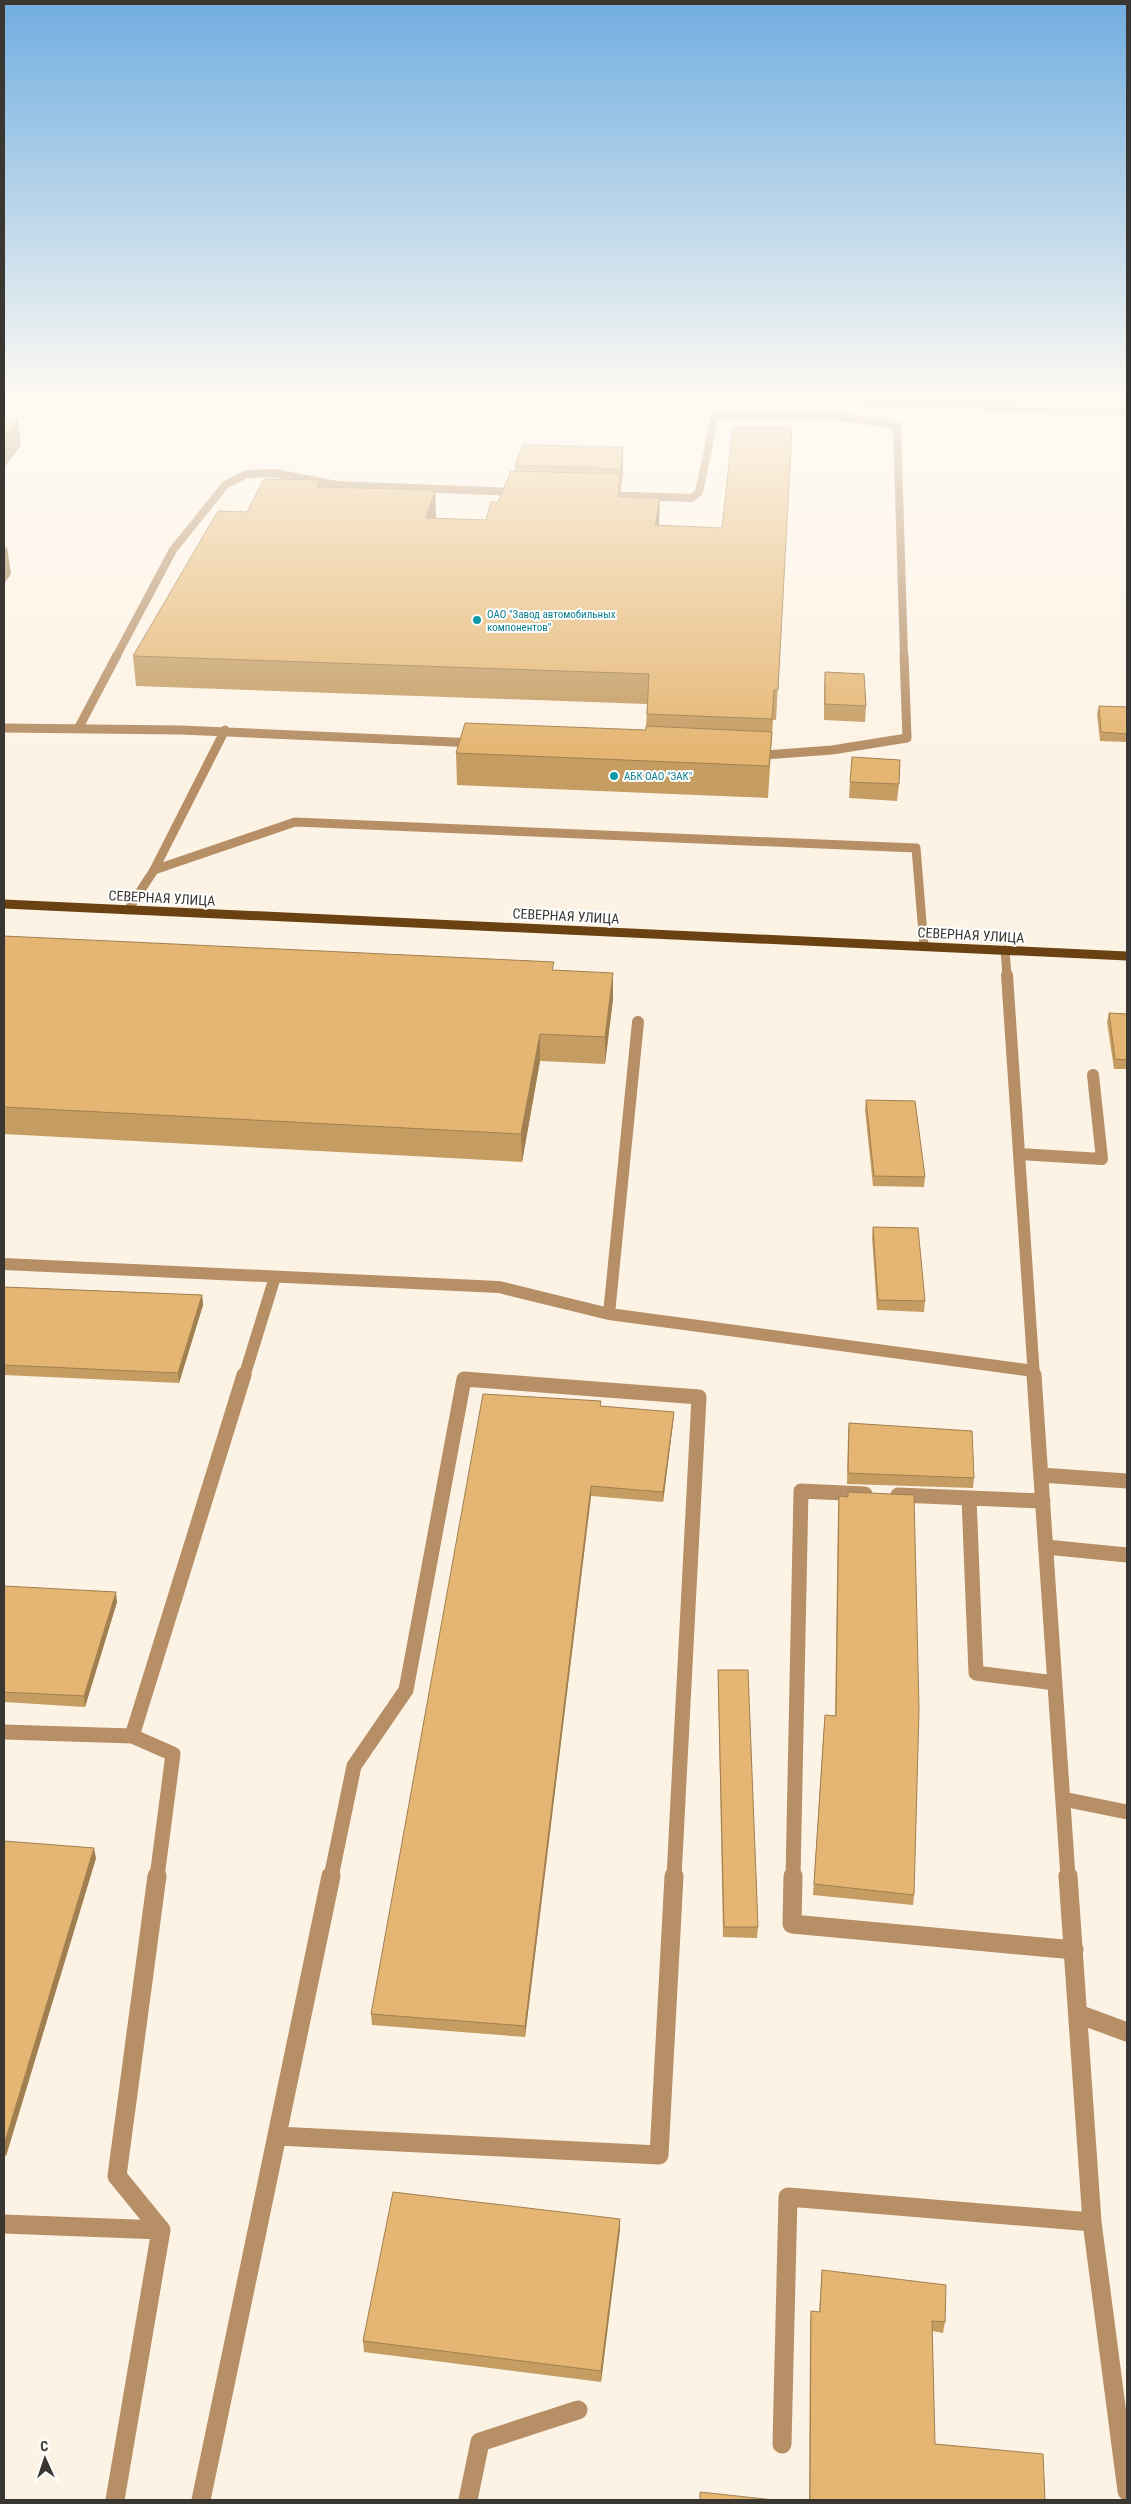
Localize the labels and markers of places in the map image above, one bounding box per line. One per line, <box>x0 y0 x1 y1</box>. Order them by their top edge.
place label: ОАО "Завод автомобильных компонентов" <box>487 608 616 634</box>
marker: ОАО "Завод автомобильных компонентов" <box>471 614 483 626</box>
marker: АБК ОАО "ЗАК" <box>608 770 620 782</box>
place label: АБК ОАО "ЗАК" <box>624 770 692 783</box>

